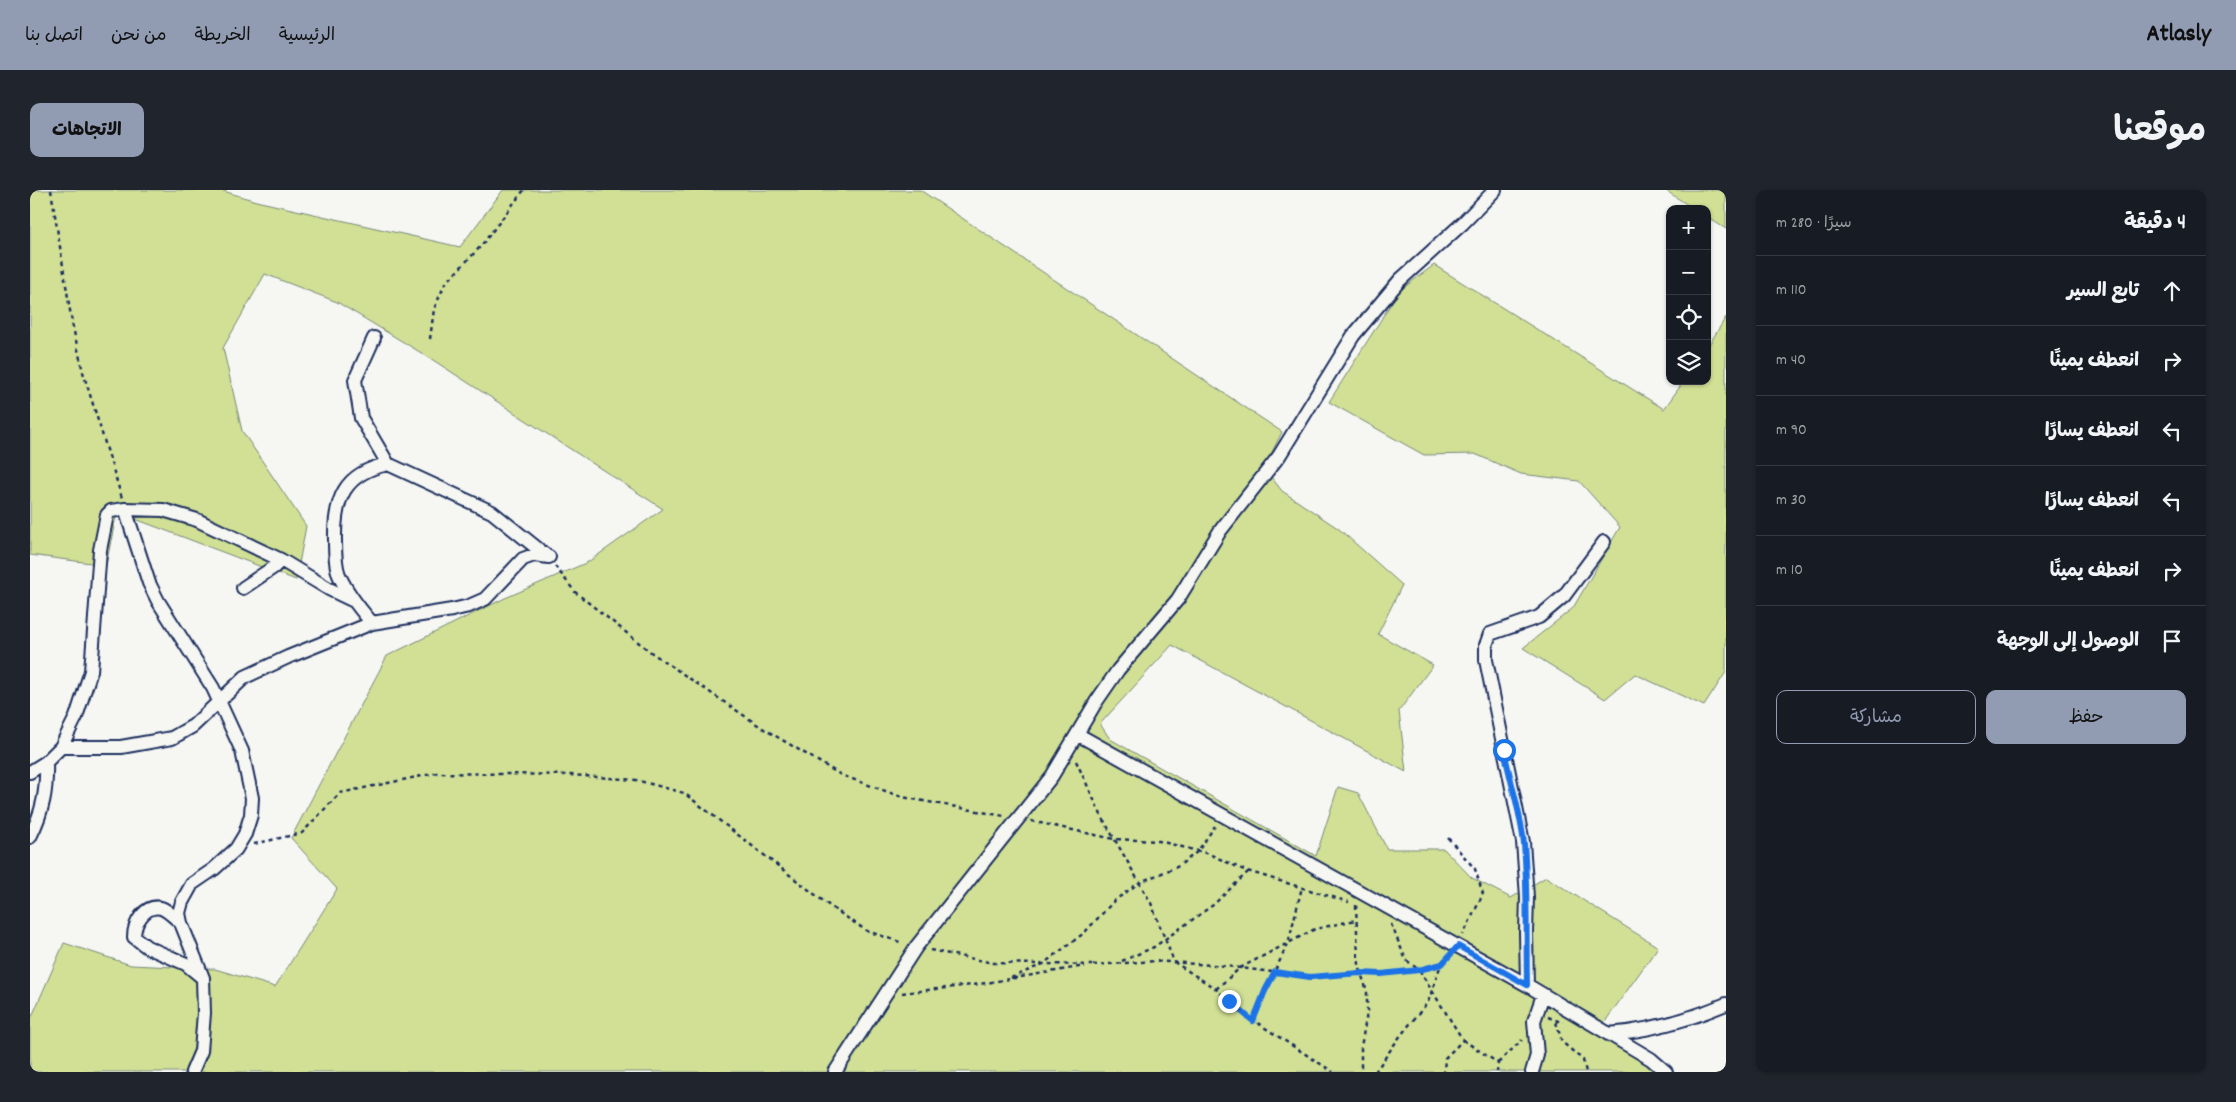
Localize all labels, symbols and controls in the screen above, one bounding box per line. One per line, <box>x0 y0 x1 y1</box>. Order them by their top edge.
text: Atlasly <box>2147 18 2211 52</box>
text: اتصل بنا <box>25 24 83 49</box>
text: من نحن <box>111 24 167 49</box>
text: الخريطة <box>195 24 251 49</box>
text: الرئيسية <box>279 24 335 49</box>
button: الاتجاهات <box>30 103 144 157</box>
text: موقعنا <box>2113 108 2206 158</box>
map controls <box>1666 205 1711 385</box>
button: + <box>1666 205 1711 250</box>
text: 4 دقيقة <box>2124 209 2186 239</box>
text: سيرًا · 280 m <box>1776 212 1852 235</box>
button: − <box>1666 250 1711 295</box>
icon: ahead <box>2158 277 2186 305</box>
text: 110 m <box>1776 279 1806 302</box>
text: تابع السير <box>2067 279 2139 306</box>
button: locate <box>1666 295 1711 340</box>
button: layers <box>1666 340 1711 385</box>
icon: right <box>2158 347 2186 375</box>
text: 40 m <box>1776 349 1806 372</box>
text: انعطف يمينًا <box>2050 349 2139 376</box>
icon: left <box>2158 417 2186 445</box>
text: 90 m <box>1776 419 1807 442</box>
text: انعطف يسارًا <box>2045 419 2139 446</box>
icon: left <box>2158 487 2186 515</box>
text: 30 m <box>1776 489 1807 512</box>
text: انعطف يسارًا <box>2045 489 2139 516</box>
icon: right <box>2158 557 2186 585</box>
text: 10 m <box>1776 559 1803 582</box>
text: انعطف يمينًا <box>2050 559 2139 586</box>
icon: arrive <box>2158 627 2186 655</box>
text: الوصول إلى الوجهة <box>1997 629 2139 656</box>
button: مشاركة <box>1776 690 1976 744</box>
button: حفظ <box>1986 690 2186 744</box>
route start <box>1493 739 1516 762</box>
route end <box>1218 990 1241 1013</box>

